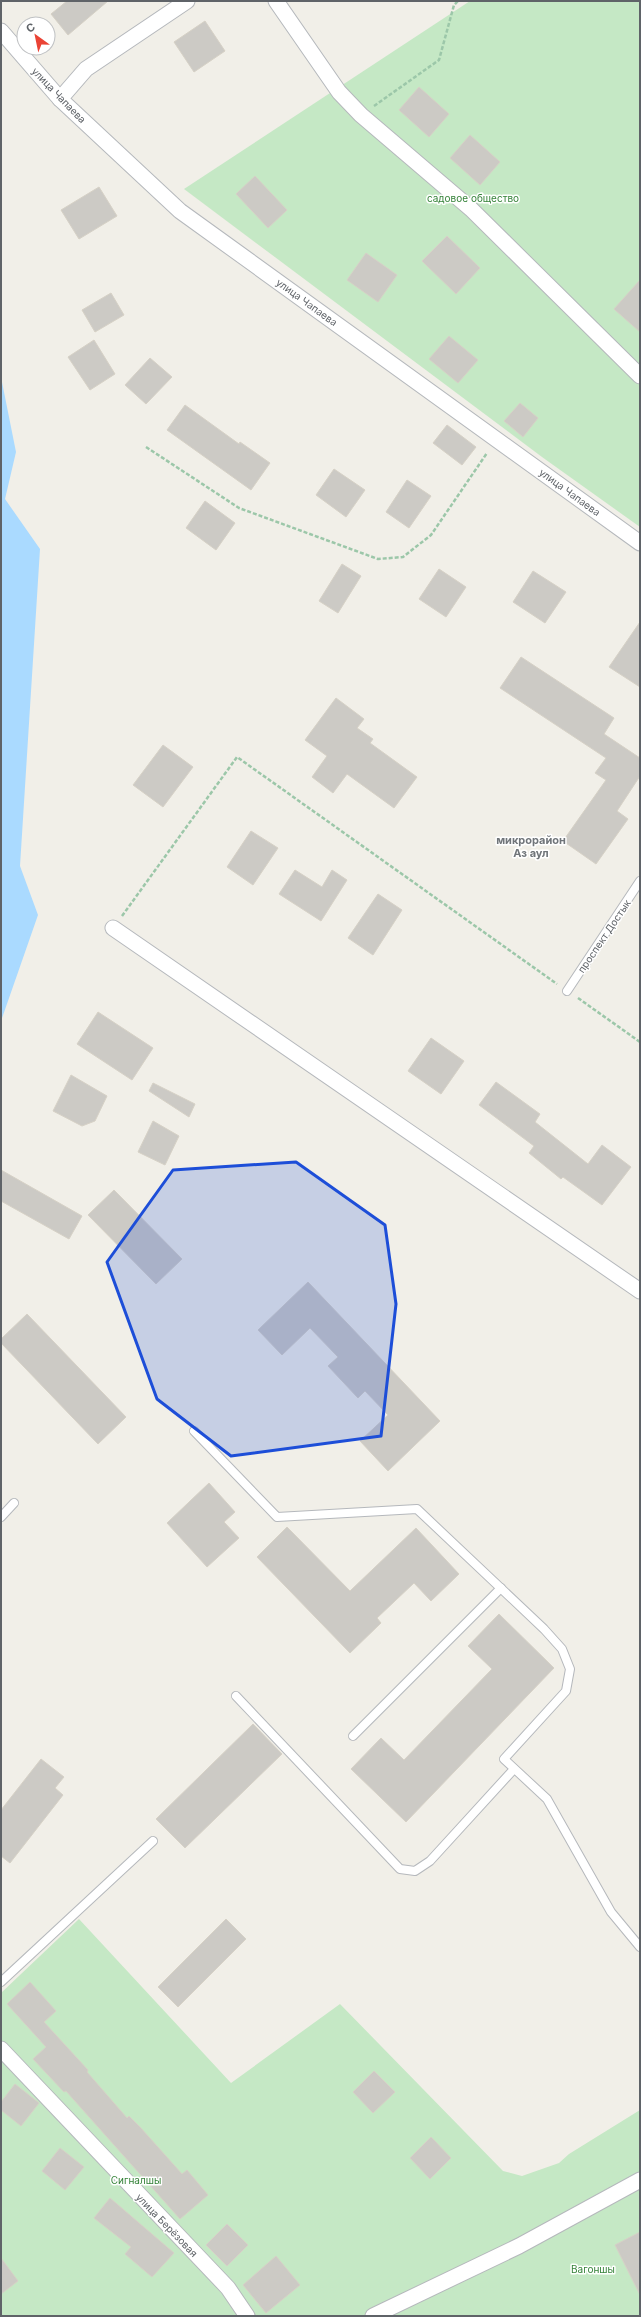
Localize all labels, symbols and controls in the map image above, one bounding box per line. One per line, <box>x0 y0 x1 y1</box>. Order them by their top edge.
north arrow <box>16 16 56 56</box>
text: С <box>23 20 38 36</box>
street label: улица Чапаева <box>30 65 88 125</box>
park label: садовое общество <box>427 192 519 204</box>
street label: улица Чапаева <box>274 276 340 328</box>
street label: улица Чапаева <box>537 466 603 518</box>
district label: микрорайон Аз аул <box>496 833 566 860</box>
street label: проспект Достык <box>575 897 633 975</box>
park label: Сигналшы <box>111 2174 161 2186</box>
street label: улица Берёзовая <box>134 2191 200 2259</box>
park label: Вагоншы <box>571 2263 615 2275</box>

